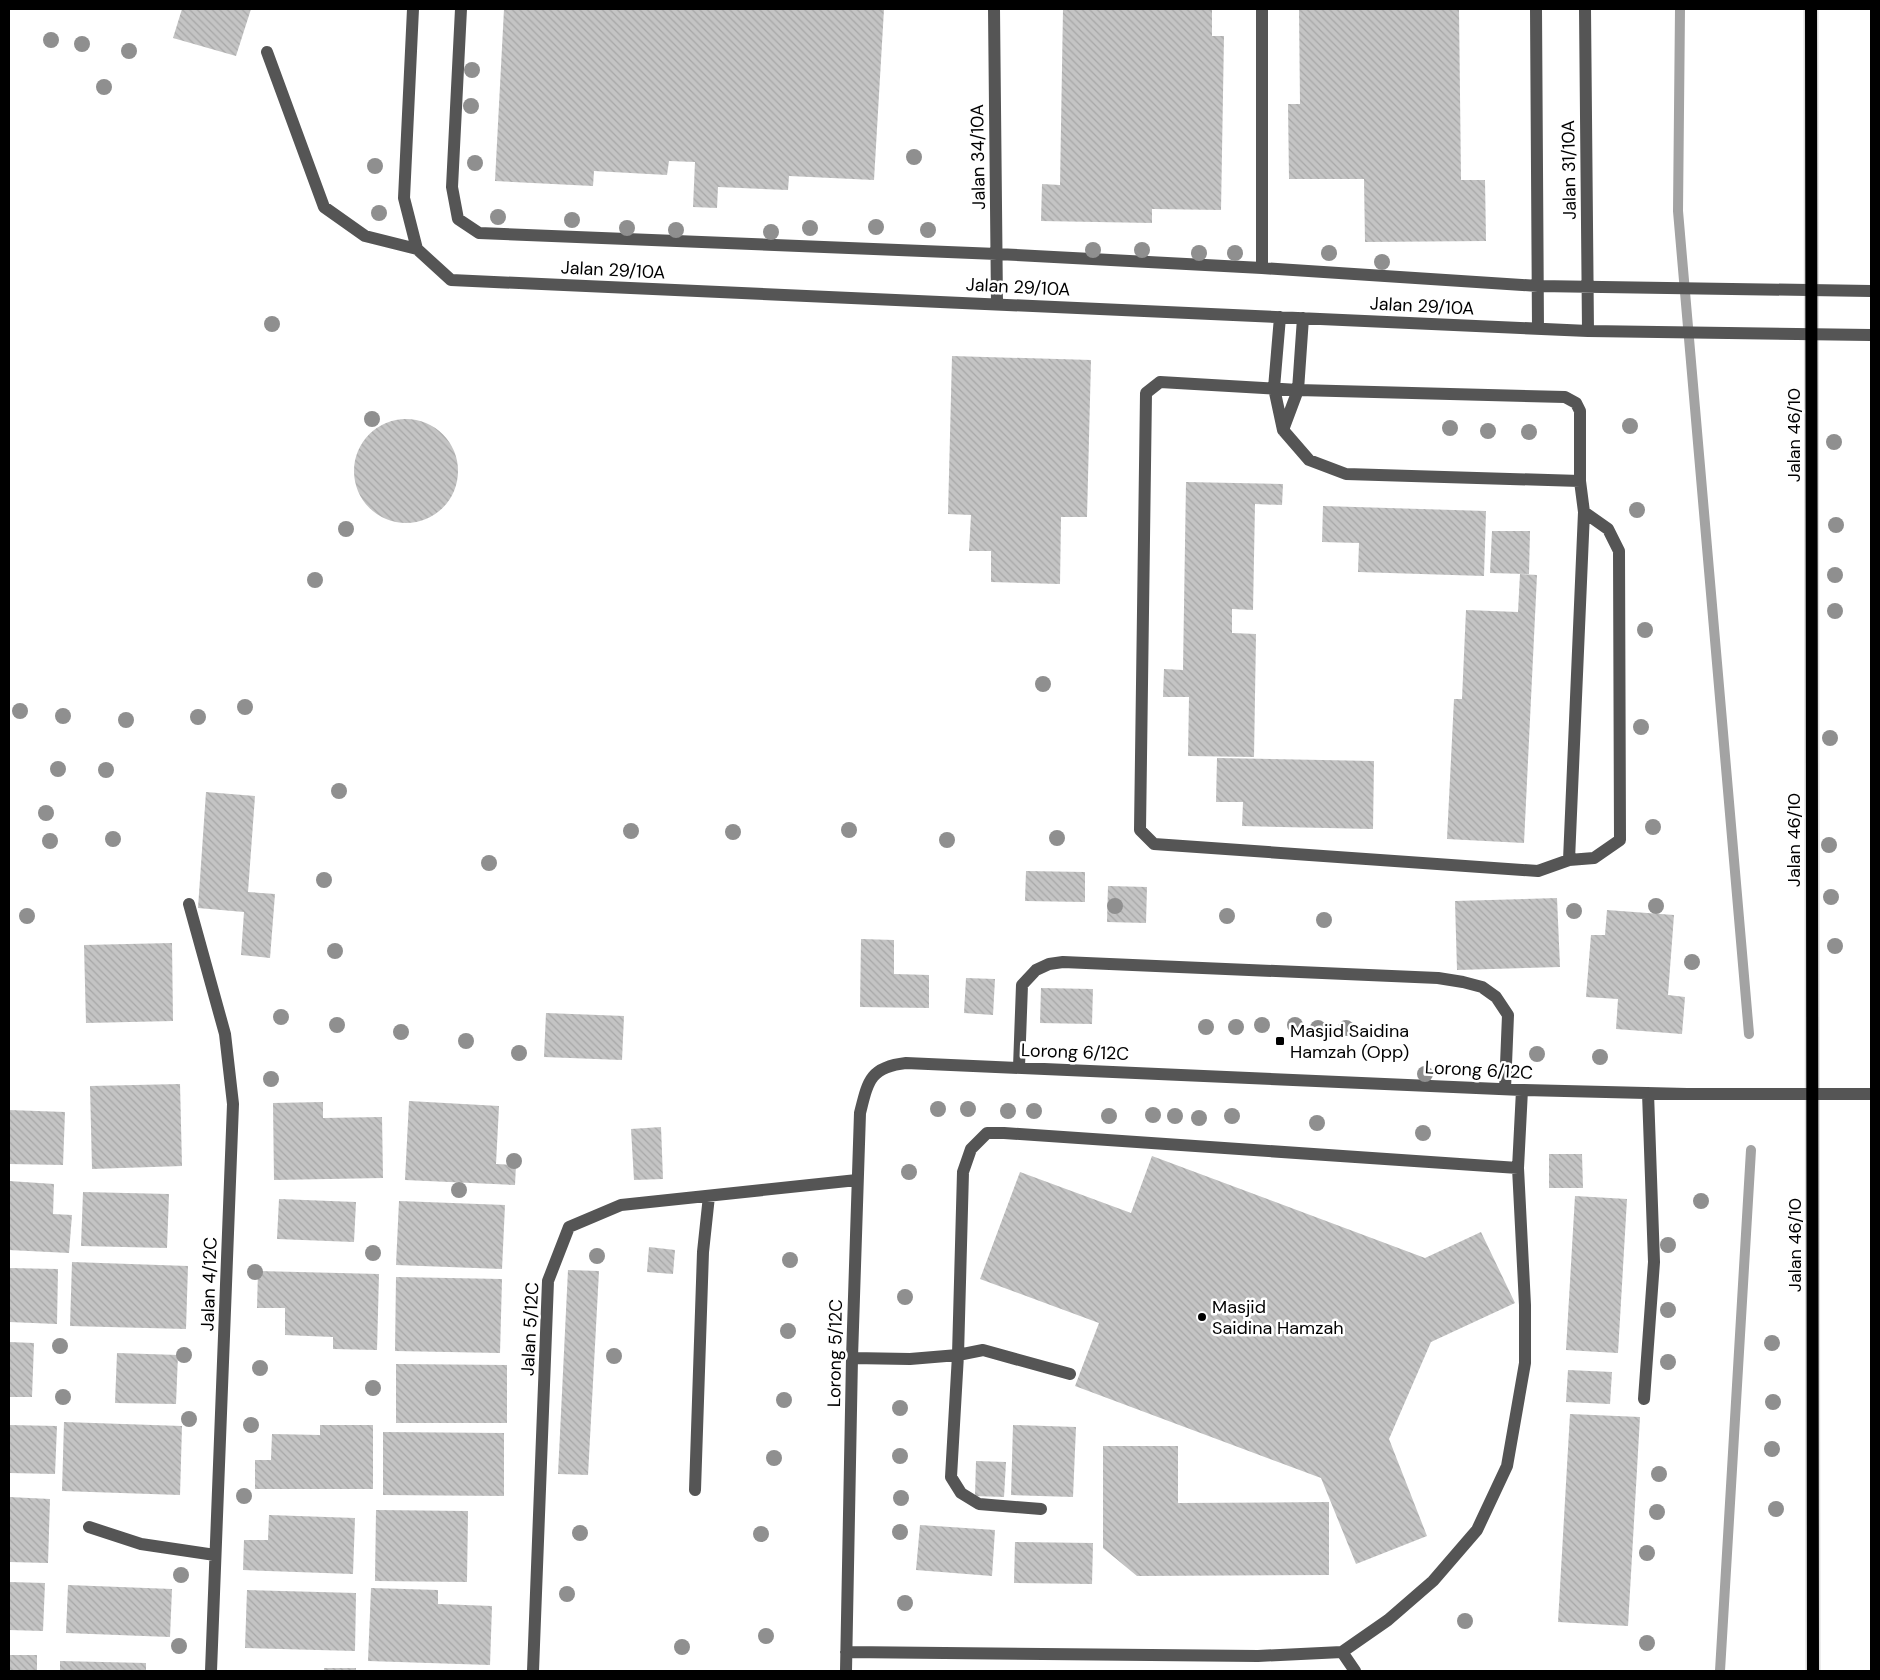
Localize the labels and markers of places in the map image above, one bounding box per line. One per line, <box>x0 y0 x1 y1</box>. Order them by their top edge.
place label: Masjid Saidina Hamzah (Opp) <box>1290 1019 1409 1064</box>
marker: Masjid Saidina Hamzah (Opp) <box>1274 1035 1286 1047</box>
place label: Masjid Saidina Hamzah <box>1212 1295 1344 1340</box>
marker: Masjid Saidina Hamzah <box>1196 1311 1208 1323</box>

